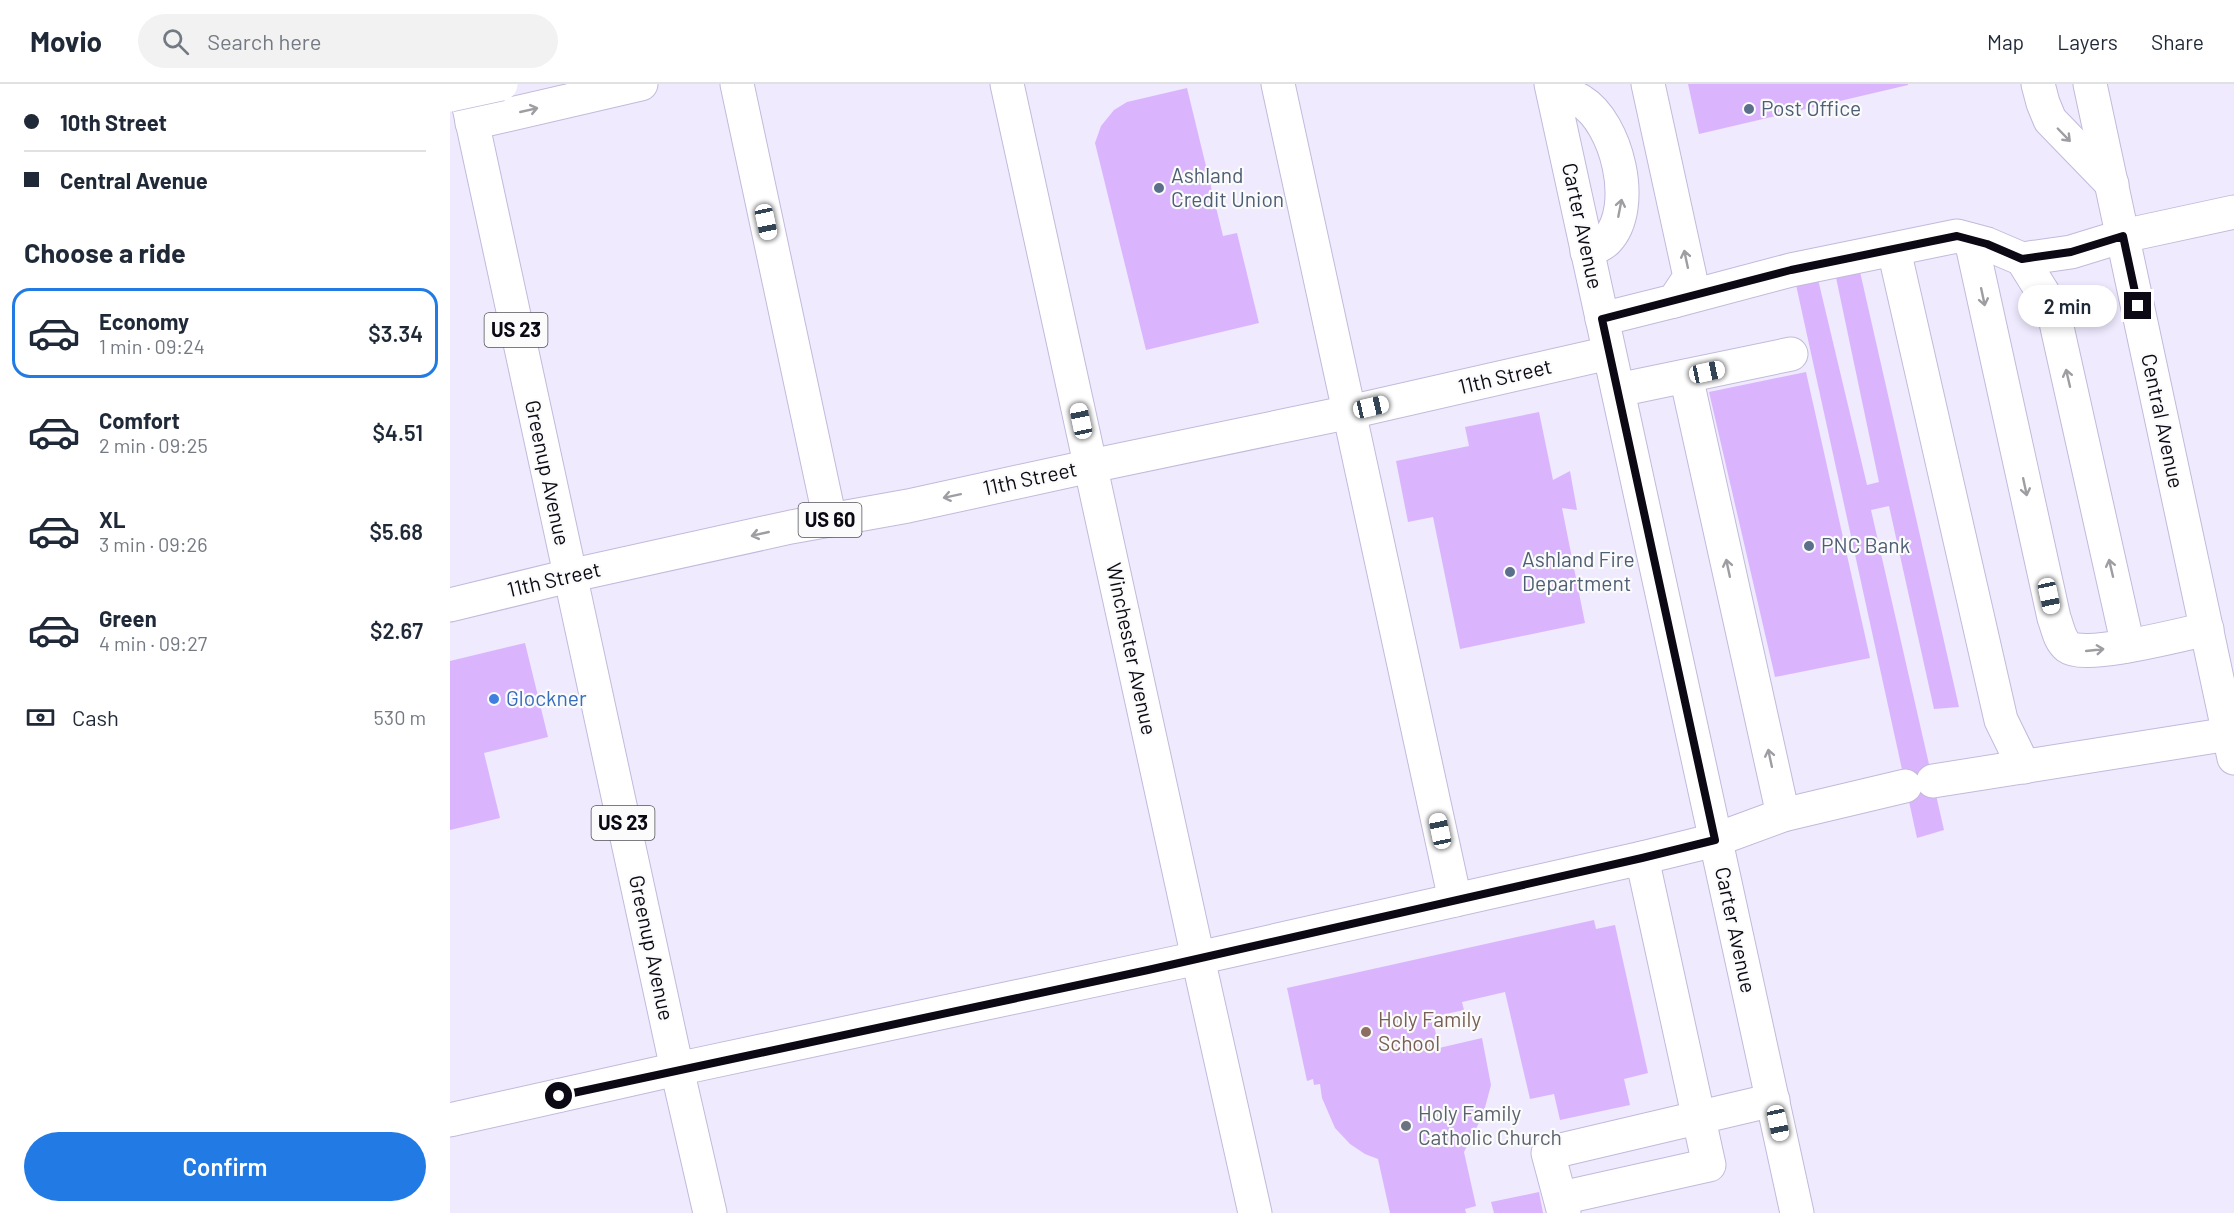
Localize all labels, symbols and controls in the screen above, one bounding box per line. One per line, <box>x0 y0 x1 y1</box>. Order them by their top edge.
search box <box>138 14 558 68</box>
text: Movio <box>30 24 102 58</box>
icon: search <box>159 25 192 58</box>
text: Search here <box>207 28 322 54</box>
text: Map <box>1987 29 2024 54</box>
text: Layers <box>2057 29 2118 54</box>
text: Share <box>2151 29 2204 54</box>
place label: Post Office <box>1761 95 1861 120</box>
marker: Post Office <box>1742 102 1756 116</box>
one-way arrow <box>518 104 538 115</box>
text: 10th Street <box>60 109 167 135</box>
one-way arrow <box>2057 127 2072 142</box>
street label: Carter Avenue <box>1558 160 1609 291</box>
place label: Ashland Credit Union <box>1171 162 1284 211</box>
text: Central Avenue <box>60 167 208 193</box>
marker: Ashland Credit Union <box>1152 181 1166 195</box>
one-way arrow <box>1615 199 1626 218</box>
car <box>753 203 779 241</box>
text: Choose a ride <box>24 236 186 268</box>
one-way arrow <box>1679 249 1691 268</box>
callout: 2 min <box>2018 285 2117 327</box>
one-way arrow <box>1978 286 1989 306</box>
route end <box>2124 292 2151 319</box>
text: 2 min <box>2044 294 2091 318</box>
icon: car <box>27 306 81 360</box>
text: Economy <box>99 308 189 334</box>
road number: US 23 <box>484 313 548 347</box>
text: $3.34 <box>368 320 423 346</box>
text: 1 min · 09:24 <box>99 334 205 358</box>
street label: Central Avenue <box>2137 351 2190 490</box>
street label: 11th Street <box>1455 353 1554 398</box>
car <box>1688 359 1726 385</box>
one-way arrow <box>2062 369 2073 388</box>
car <box>1351 394 1391 420</box>
street label: Greenup Avenue <box>521 398 576 548</box>
car <box>1068 402 1094 440</box>
icon: car <box>27 405 81 459</box>
text: Comfort <box>99 407 180 433</box>
text: $4.51 <box>373 419 423 445</box>
text: 2 min · 09:25 <box>99 433 208 457</box>
street label: 11th Street <box>980 455 1079 500</box>
one-way arrow <box>2020 477 2032 496</box>
one-way arrow <box>942 491 962 502</box>
road number: US 60 <box>798 503 862 537</box>
icon: car <box>27 504 81 558</box>
text: XL <box>99 506 125 532</box>
text: $5.68 <box>369 518 423 544</box>
one-way arrow <box>751 529 771 540</box>
text: 3 min · 09:26 <box>99 532 207 556</box>
place label: PNC Bank <box>1821 532 1910 557</box>
marker: PNC Bank <box>1802 539 1816 553</box>
place label: Ashland Fire Department <box>1522 546 1635 595</box>
street label: 11th Street <box>504 556 603 601</box>
one-way arrow <box>1722 559 1733 578</box>
one-way arrow <box>2104 559 2116 578</box>
street label: Winchester Avenue <box>1102 560 1163 737</box>
marker: Ashland Fire Department <box>1503 565 1517 579</box>
car <box>2036 577 2062 615</box>
icon: car <box>27 603 81 657</box>
text: Green <box>99 605 157 631</box>
text: $2.67 <box>370 617 423 643</box>
text: 4 min · 09:27 <box>99 631 207 655</box>
one-way arrow <box>2085 644 2104 655</box>
place label: Glockner <box>506 685 587 710</box>
marker: Glockner <box>487 692 501 706</box>
icon: cash <box>24 701 57 734</box>
text: Cash <box>72 704 119 730</box>
text: 530 m <box>374 705 426 729</box>
one-way arrow <box>1764 749 1775 769</box>
road number: US 23 <box>592 806 654 840</box>
car <box>1427 812 1453 850</box>
street label: Carter Avenue <box>1711 864 1762 995</box>
street label: Greenup Avenue <box>625 873 680 1023</box>
place label: Holy Family School <box>1378 1006 1481 1055</box>
marker: Holy Family School <box>1359 1025 1373 1039</box>
route start <box>545 1082 572 1109</box>
place label: Holy Family Catholic Church <box>1418 1100 1562 1149</box>
car <box>1765 1104 1791 1142</box>
marker: Holy Family Catholic Church <box>1399 1119 1413 1133</box>
button: Confirm <box>24 1132 426 1201</box>

